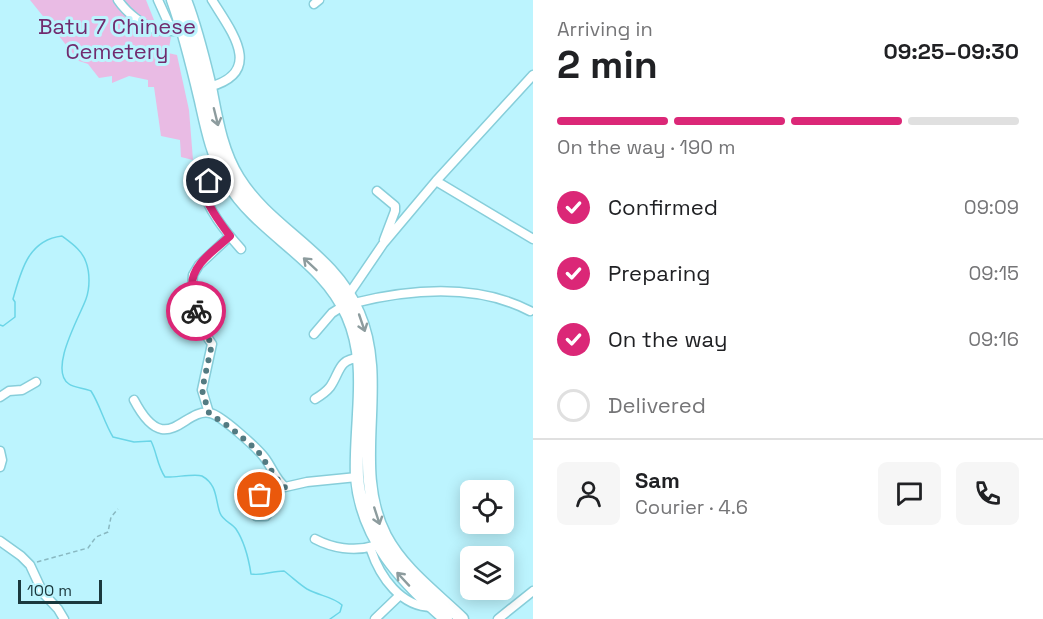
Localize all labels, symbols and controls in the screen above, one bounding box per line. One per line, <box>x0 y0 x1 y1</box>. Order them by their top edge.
park label: Batu 7 Chinese Cemetery <box>38 12 196 65</box>
text: Arriving in <box>557 16 653 42</box>
text: 09:25–09:30 <box>883 37 1019 65</box>
text: 2 min <box>557 40 658 89</box>
one-way arrow <box>211 107 223 126</box>
text: On the way · 190 m <box>557 134 735 160</box>
pin <box>183 155 234 206</box>
icon: home <box>192 164 225 197</box>
icon: check <box>557 191 590 224</box>
text: Confirmed <box>608 193 718 221</box>
text: 09:09 <box>964 194 1019 220</box>
one-way arrow <box>302 257 317 271</box>
icon: check <box>557 257 590 290</box>
text: Preparing <box>608 259 710 287</box>
text: 09:15 <box>969 260 1019 286</box>
courier <box>166 281 226 341</box>
icon: bike <box>180 295 213 328</box>
one-way arrow <box>357 313 368 332</box>
icon: check <box>557 323 590 356</box>
text: On the way <box>608 325 727 353</box>
text: 09:16 <box>968 326 1019 352</box>
text: Delivered <box>608 391 706 419</box>
button: person <box>557 462 620 525</box>
button: chat <box>878 462 941 525</box>
button: phone <box>956 462 1019 525</box>
text: Sam <box>635 466 680 494</box>
pin <box>234 469 285 520</box>
icon: bag <box>243 478 276 511</box>
map controls <box>460 480 514 600</box>
button: locate <box>460 480 514 534</box>
text: Courier · 4.6 <box>635 494 748 520</box>
one-way arrow <box>373 506 384 525</box>
button: layers <box>460 546 514 600</box>
one-way arrow <box>396 572 410 587</box>
scale bar <box>18 577 102 604</box>
text: 100 m <box>27 580 72 601</box>

